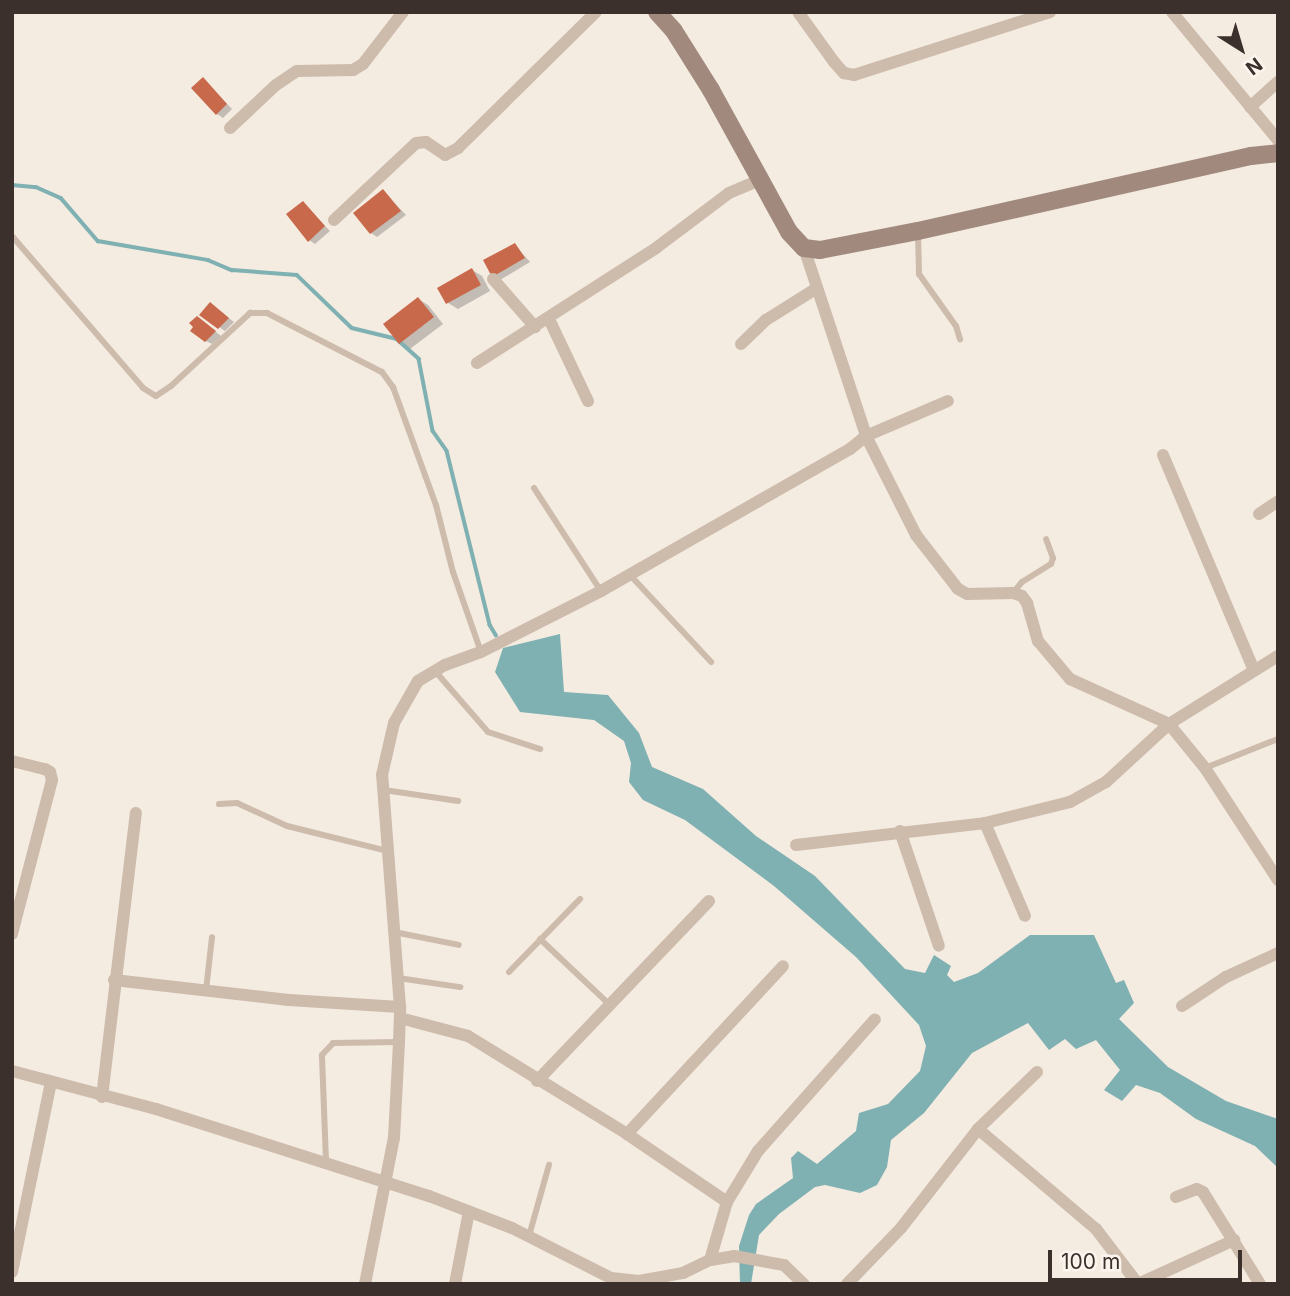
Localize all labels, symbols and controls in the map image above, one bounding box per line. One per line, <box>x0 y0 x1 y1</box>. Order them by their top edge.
north arrow <box>1206 14 1276 84</box>
text: N <box>1241 53 1267 80</box>
scale bar <box>1052 1236 1246 1280</box>
text: 100 m <box>1061 1249 1120 1274</box>

